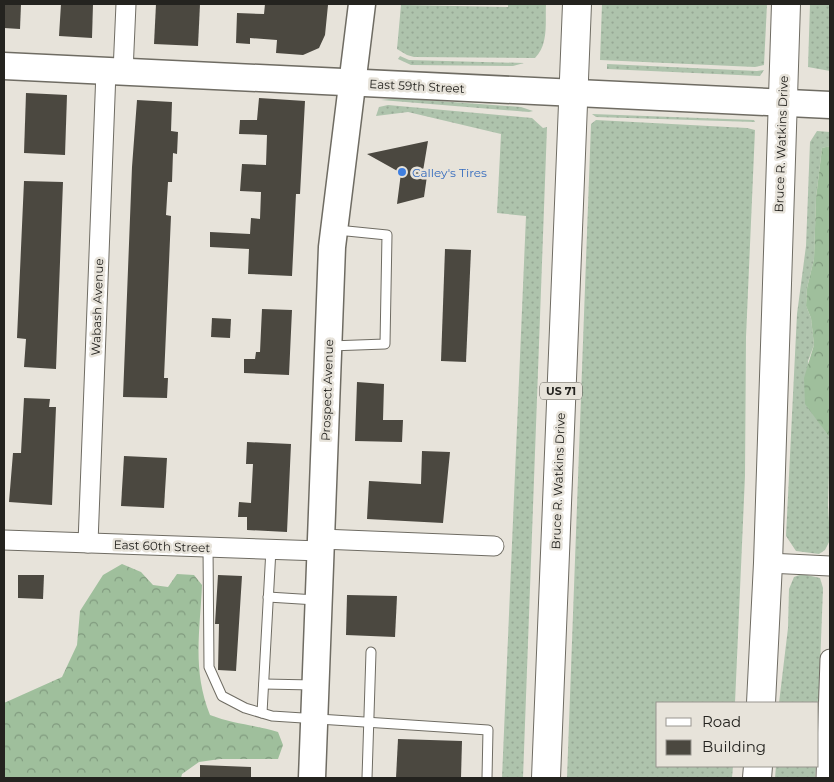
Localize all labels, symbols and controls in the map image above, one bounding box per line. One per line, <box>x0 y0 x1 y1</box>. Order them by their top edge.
street label: Bruce R. Watkins Drive <box>771 75 791 213</box>
street label: East 59th Street <box>369 76 465 96</box>
place label: Calley's Tires <box>412 165 487 180</box>
marker: Calley's Tires <box>396 166 408 178</box>
street label: Wabash Avenue <box>88 258 106 356</box>
street label: Prospect Avenue <box>318 339 336 441</box>
road number: US 71 <box>540 382 582 400</box>
street label: Bruce R. Watkins Drive <box>548 412 568 550</box>
street label: East 60th Street <box>113 537 211 555</box>
legend <box>656 702 819 767</box>
text: Road <box>702 712 741 731</box>
text: Building <box>702 737 766 756</box>

